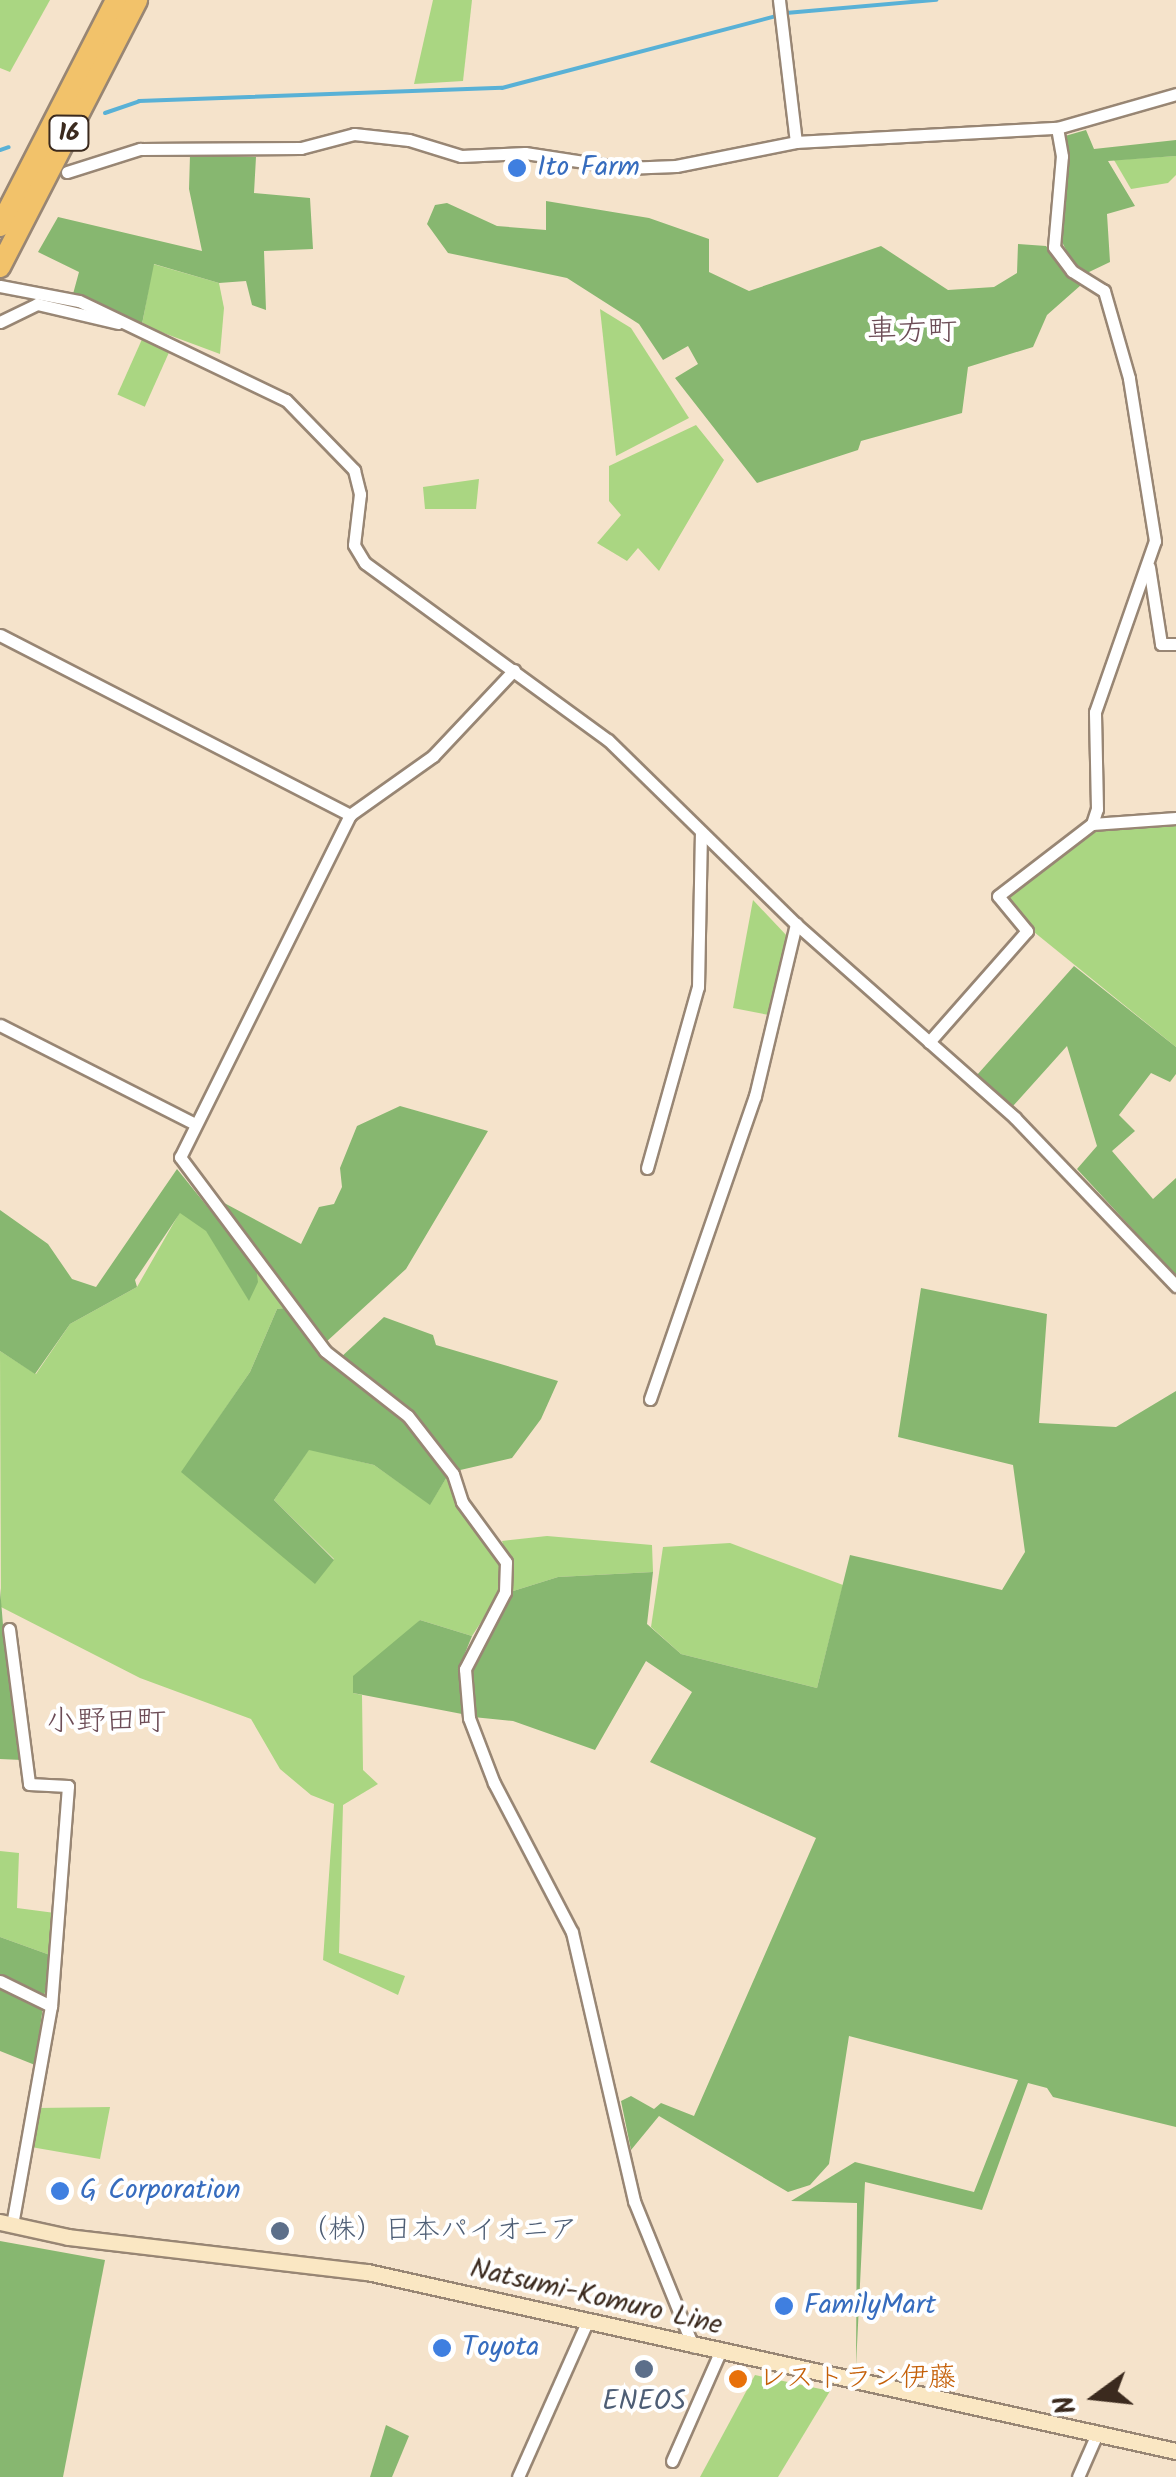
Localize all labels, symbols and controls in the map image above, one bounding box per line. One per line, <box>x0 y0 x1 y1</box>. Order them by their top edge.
road number: 16 <box>46 113 92 153</box>
place label: Ito Farm <box>537 151 640 185</box>
marker: Ito Farm <box>506 157 528 179</box>
district label: 車方町 <box>867 314 957 350</box>
district label: 小野田町 <box>46 1704 166 1740</box>
place label: G Corporation <box>80 2174 241 2208</box>
marker: G Corporation <box>49 2180 71 2202</box>
place label: （株）日本パイオニア <box>300 2214 580 2248</box>
marker: （株）日本パイオニア <box>269 2220 291 2242</box>
street label: Natsumi-Komuro Line <box>467 2253 725 2343</box>
place label: FamilyMart <box>804 2289 936 2323</box>
marker: FamilyMart <box>773 2295 795 2317</box>
place label: Toyota <box>462 2331 539 2365</box>
marker: Toyota <box>431 2337 453 2359</box>
north arrow <box>1046 2347 1146 2447</box>
marker: ENEOS <box>633 2358 655 2380</box>
place label: レストラン伊藤 <box>758 2362 954 2396</box>
marker: レストラン伊藤 <box>727 2368 749 2390</box>
place label: ENEOS <box>602 2385 686 2419</box>
text: N <box>1043 2391 1091 2419</box>

